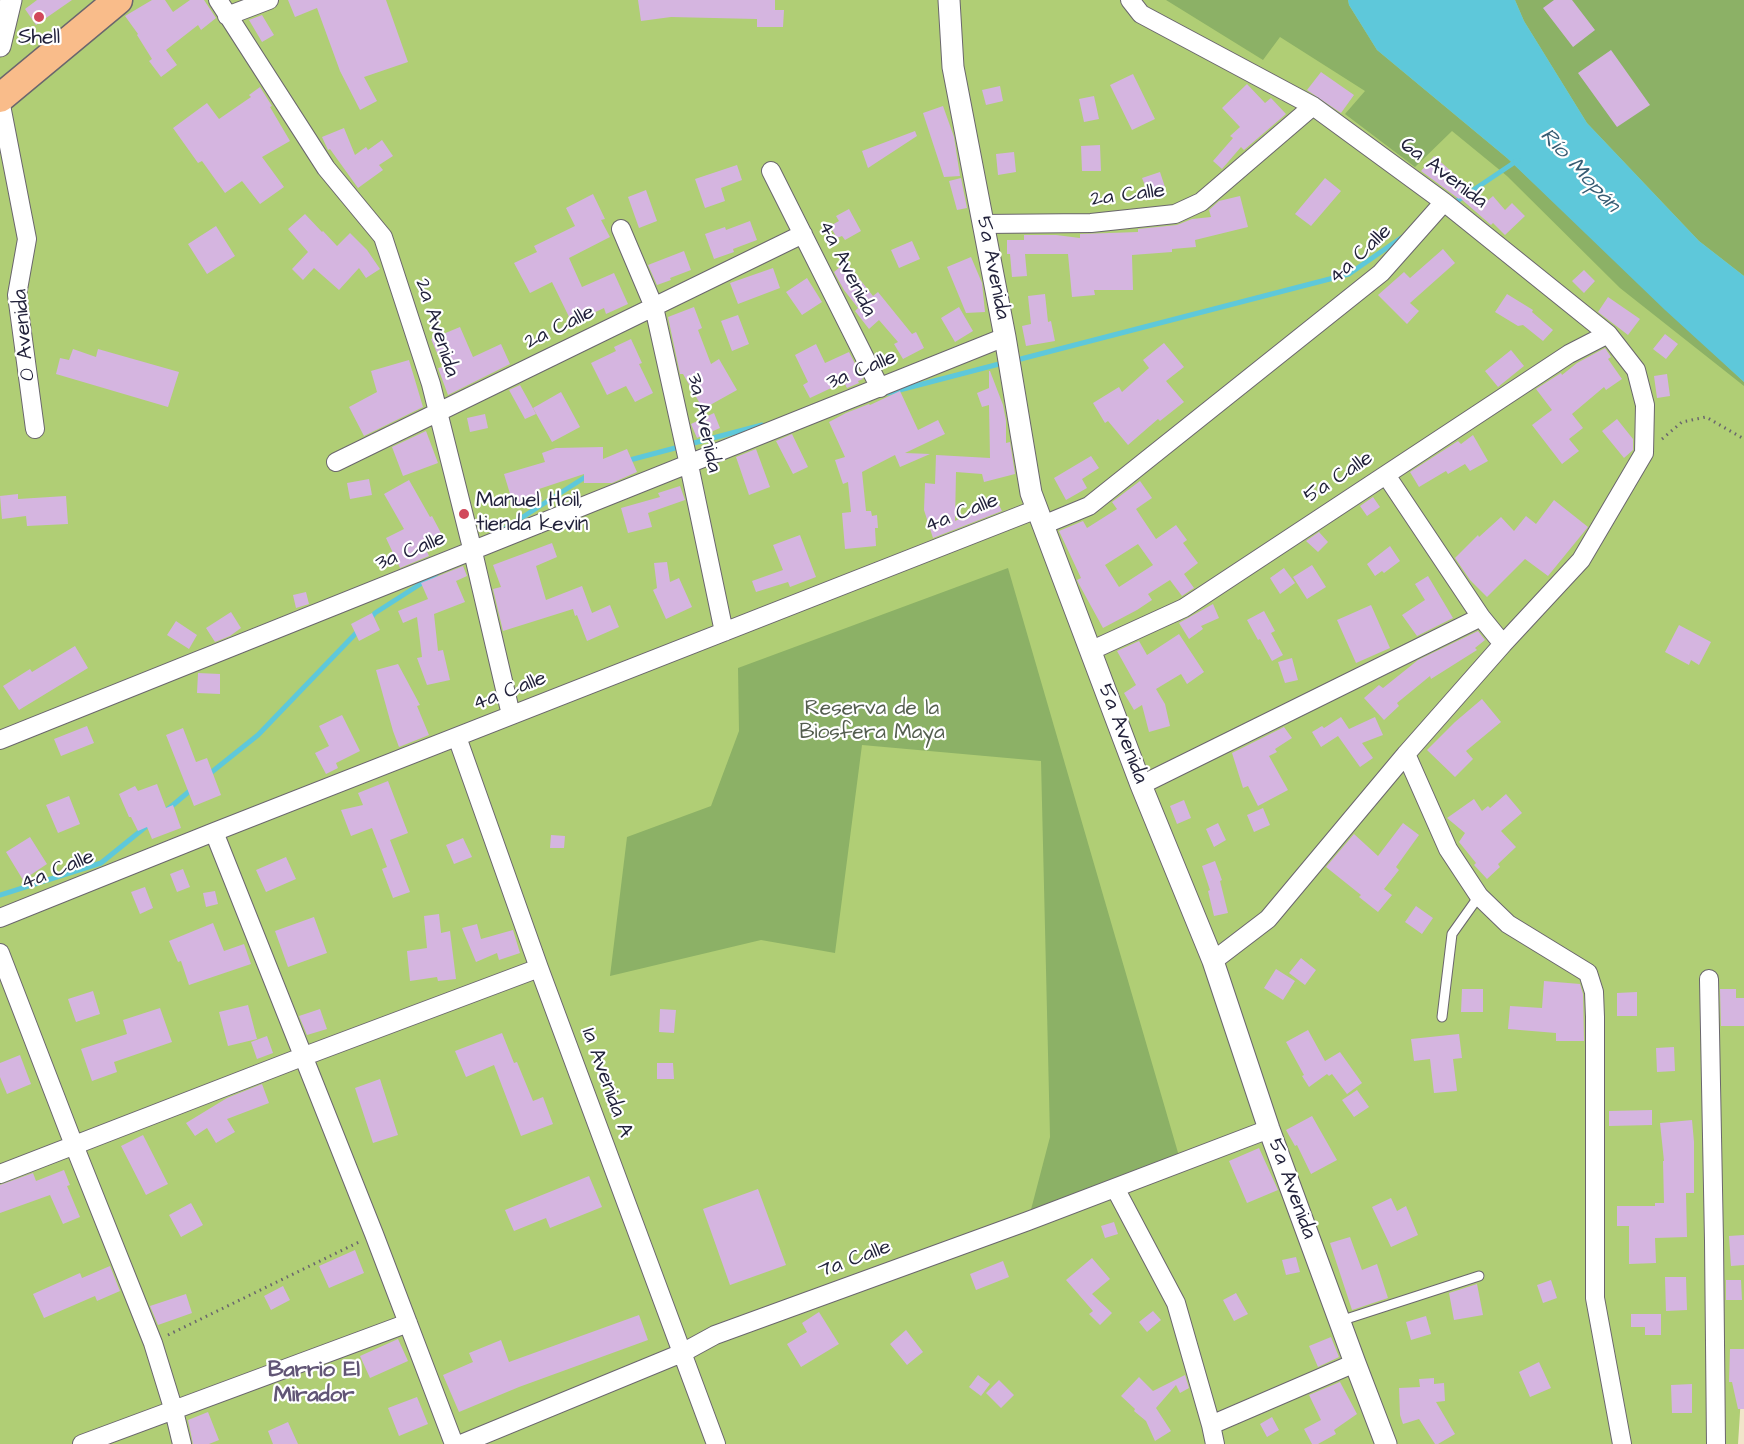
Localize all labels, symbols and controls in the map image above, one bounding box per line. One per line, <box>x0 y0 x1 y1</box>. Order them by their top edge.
marker: Shell <box>32 10 46 24</box>
place label: Shell <box>18 26 60 52</box>
water label: Río Mopán <box>1533 124 1625 218</box>
street label: 6a Avenida <box>1394 133 1492 215</box>
street label: 2a Calle <box>1089 179 1167 213</box>
street label: 5a Avenida <box>970 214 1014 322</box>
street label: 4a Avenida <box>811 217 881 321</box>
street label: 4a Calle <box>1324 220 1398 290</box>
street label: 2a Avenida <box>408 276 464 380</box>
street label: 0 Avenida <box>8 288 42 382</box>
street label: 2a Calle <box>521 300 599 356</box>
street label: 3a Calle <box>823 346 901 396</box>
street label: 3a Avenida <box>680 371 726 475</box>
street label: 5a Calle <box>1300 446 1378 510</box>
street label: 4a Calle <box>922 488 1002 540</box>
place label: Manuel Hoil, tienda kevin <box>476 489 588 539</box>
marker: Manuel Hoil, tienda kevin <box>457 507 471 521</box>
street label: 3a Calle <box>372 527 450 577</box>
street label: 4a Calle <box>470 666 550 718</box>
street label: 5a Avenida <box>1091 681 1153 787</box>
park label: Reserva de la Biosfera Maya <box>799 697 945 747</box>
street label: 4a Calle <box>18 845 98 897</box>
street label: 1a Avenida A <box>575 1025 637 1141</box>
street label: 5a Avenida <box>1261 1135 1321 1243</box>
street label: 7a Calle <box>815 1235 895 1285</box>
district label: Barrio El Mirador <box>268 1358 360 1410</box>

